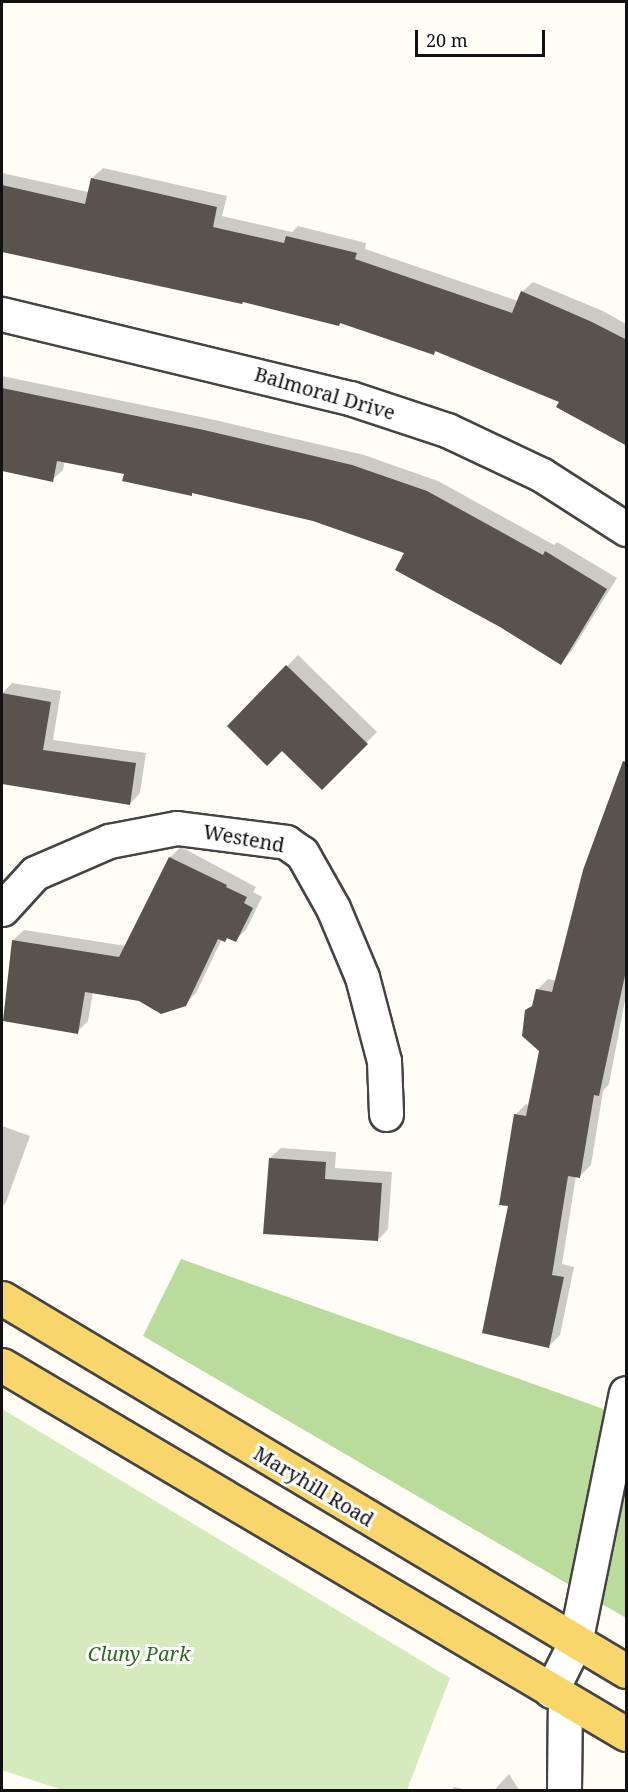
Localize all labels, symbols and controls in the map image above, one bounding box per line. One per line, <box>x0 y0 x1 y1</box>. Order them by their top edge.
scale bar <box>418 18 548 56</box>
text: 20 m <box>426 28 468 52</box>
street label: Balmoral Drive <box>252 361 398 425</box>
street label: Westend <box>201 819 287 857</box>
street label: Maryhill Road <box>250 1441 378 1531</box>
park label: Cluny Park <box>88 1641 190 1665</box>

